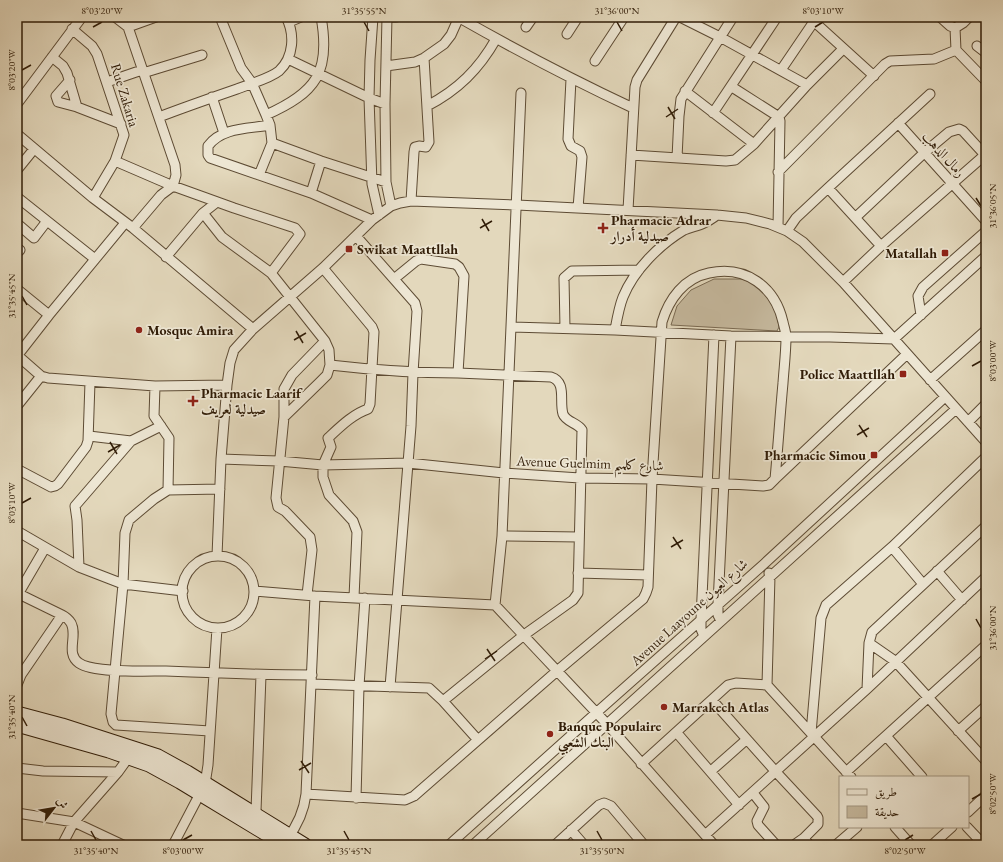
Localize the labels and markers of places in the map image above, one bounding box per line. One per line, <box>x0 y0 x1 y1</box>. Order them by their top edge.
place label: Pharmacie Adrar صيدلية أدرار <box>609 211 711 245</box>
marker: Pharmacie Adrar صيدلية أدرار <box>598 223 608 233</box>
place label: Swikat Maattllah <box>357 240 458 258</box>
marker: Swikat Maattllah <box>344 244 354 254</box>
place label: Matallah <box>885 244 937 262</box>
marker: Matallah <box>940 248 950 258</box>
place label: Mosque Amira <box>147 321 234 339</box>
marker: Mosque Amira <box>134 325 144 335</box>
place label: Police Maattllah <box>800 365 895 383</box>
marker: Police Maattllah <box>898 369 908 379</box>
place label: Pharmacie Laarif صيدلية لعريف <box>201 384 303 419</box>
marker: Pharmacie Laarif صيدلية لعريف <box>188 396 198 406</box>
place label: Pharmacie Simou <box>764 446 866 464</box>
marker: Pharmacie Simou <box>869 450 879 460</box>
place label: Marrakech Atlas <box>672 698 769 716</box>
marker: Marrakech Atlas <box>659 702 669 712</box>
place label: Banque Populaire البنك الشعبي <box>558 717 662 756</box>
marker: Banque Populaire البنك الشعبي <box>545 729 555 739</box>

